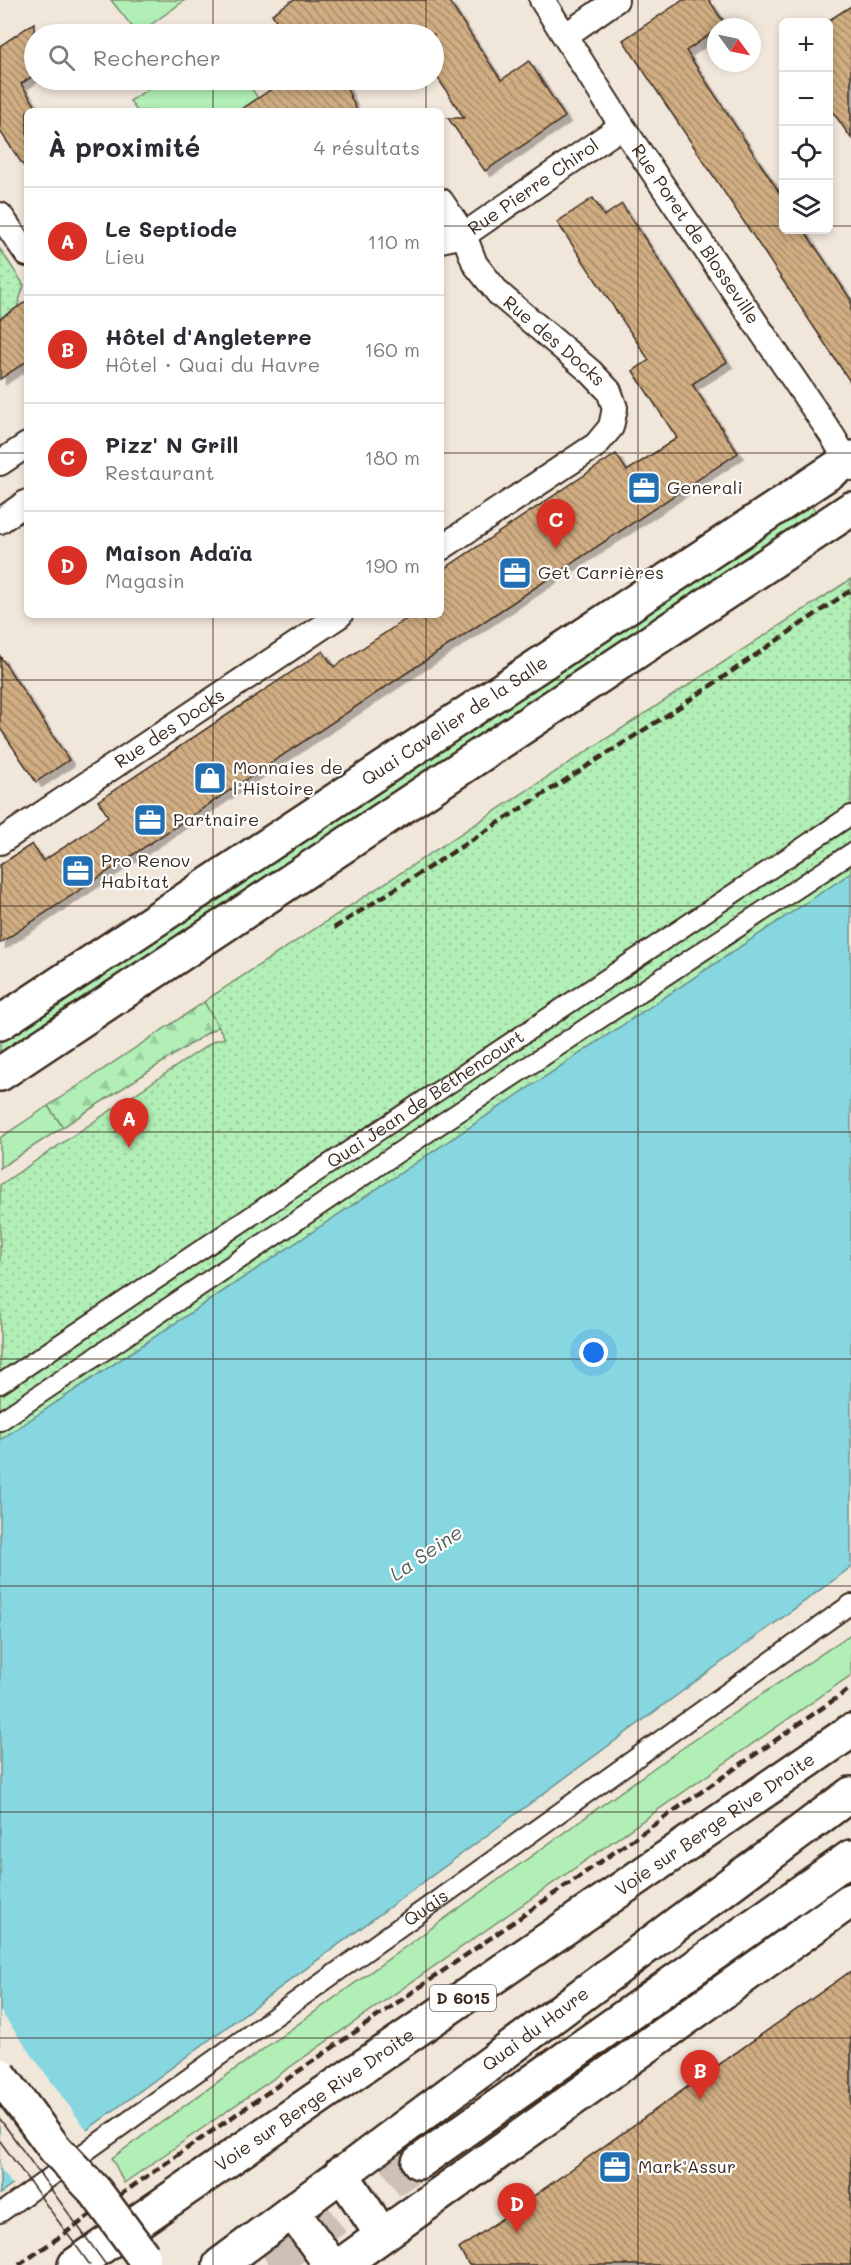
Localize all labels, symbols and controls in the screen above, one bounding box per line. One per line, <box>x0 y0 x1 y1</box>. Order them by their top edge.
north arrow <box>707 18 761 72</box>
map controls <box>779 18 833 234</box>
button: + <box>779 18 833 72</box>
search box <box>24 24 444 90</box>
icon: search <box>45 41 78 74</box>
text: Rechercher <box>93 43 221 72</box>
button: − <box>779 72 833 126</box>
button: locate <box>779 126 833 180</box>
text: À proximité <box>48 130 200 164</box>
street label: Rue Pierre Chirol <box>463 133 603 240</box>
text: 4 résultats <box>314 134 420 160</box>
street label: Rue Poret de Blosseville <box>627 139 766 328</box>
button: layers <box>779 180 833 234</box>
text: Le Septiode <box>105 214 237 243</box>
text: A <box>61 228 74 254</box>
text: 110 m <box>367 228 420 254</box>
text: Lieu <box>105 243 145 269</box>
street label: Rue des Docks <box>499 290 611 391</box>
text: Hôtel d'Angleterre <box>105 322 312 351</box>
text: B <box>61 336 74 362</box>
text: 160 m <box>364 336 420 362</box>
text: Hôtel · Quai du Havre <box>105 351 320 377</box>
text: Pizz' N Grill <box>105 430 238 459</box>
text: C <box>60 444 75 470</box>
text: 180 m <box>364 444 420 470</box>
text: Restaurant <box>105 459 215 485</box>
office icon: Generali <box>626 470 662 506</box>
place label: Generali <box>667 475 743 499</box>
pin: C <box>536 500 576 549</box>
text: Maison Adaïa <box>105 538 253 567</box>
text: D <box>60 552 75 578</box>
text: 190 m <box>365 552 420 578</box>
office icon: Get Carrières <box>497 555 533 591</box>
place label: Get Carrières <box>538 560 664 584</box>
text: Magasin <box>105 567 184 593</box>
street label: Quai Cavelier de la Salle <box>357 650 552 791</box>
street label: Rue des Docks <box>109 683 229 773</box>
place label: Monnaies de l’Histoire <box>233 755 343 800</box>
shop icon: Monnaies de l’Histoire <box>192 760 228 796</box>
office icon: Partnaire <box>132 802 168 838</box>
place label: Partnaire <box>173 807 259 831</box>
place label: Pro Renov Habitat <box>101 848 190 893</box>
office icon: Pro Renov Habitat <box>60 853 96 889</box>
street label: Quai Jean de Béthencourt <box>322 1024 528 1173</box>
pin: A <box>110 1098 148 1148</box>
your location <box>579 1338 608 1367</box>
water label: La Seine <box>384 1518 467 1586</box>
street label: Voie sur Berge Rive Droite <box>610 1747 819 1901</box>
street label: Quais <box>398 1883 453 1931</box>
street label: Quai du Havre <box>477 1981 593 2076</box>
road number: D 6015 <box>430 1985 496 2011</box>
street label: Voie sur Berge Rive Droite <box>210 2022 419 2176</box>
pin: B <box>680 2050 720 2100</box>
office icon: Mark’Assur <box>597 2149 633 2185</box>
place label: Mark’Assur <box>638 2154 736 2178</box>
pin: D <box>498 2184 536 2233</box>

